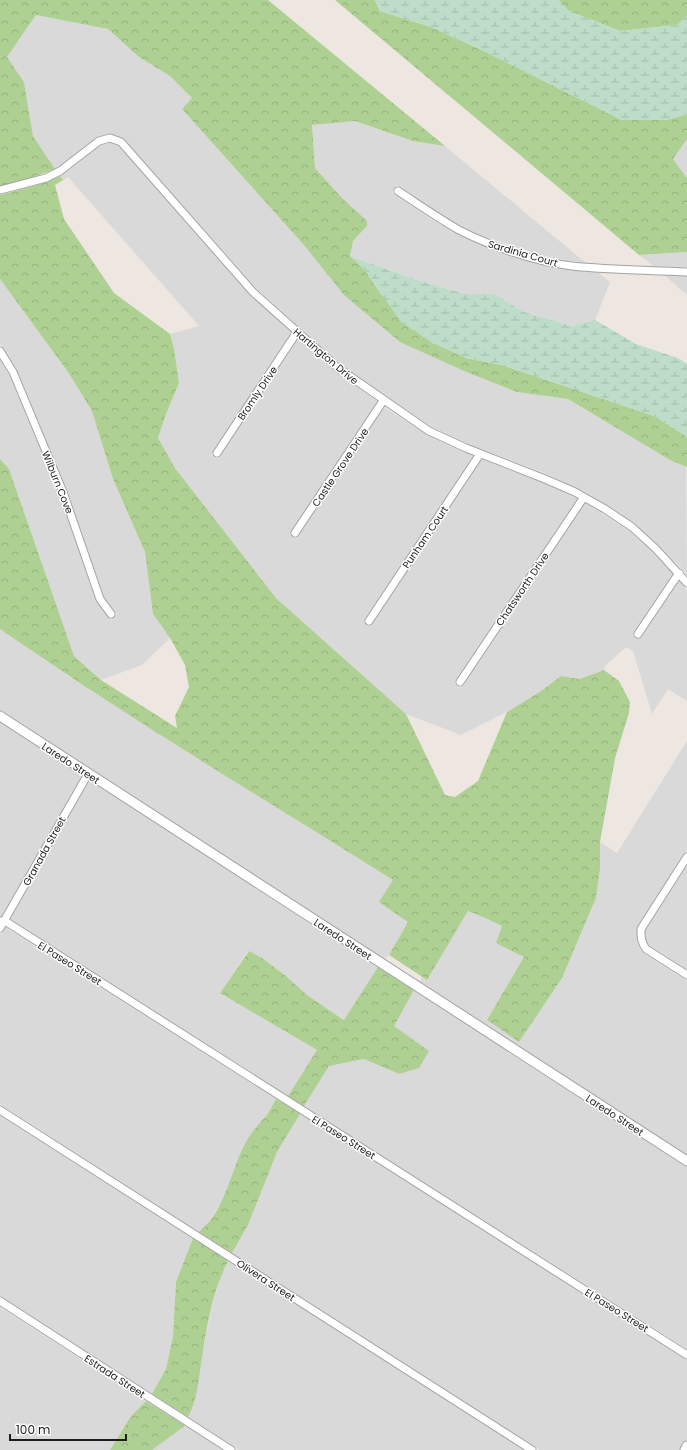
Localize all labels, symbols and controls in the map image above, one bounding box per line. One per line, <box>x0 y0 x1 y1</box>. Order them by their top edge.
street label: Sardinia Court <box>486 236 560 271</box>
street label: Hartington Drive <box>290 325 361 388</box>
street label: Bromly Drive <box>234 363 281 423</box>
street label: Castle Grove Drive <box>308 425 372 510</box>
street label: Wilburn Cove <box>38 449 77 516</box>
street label: Punham Court <box>399 503 452 572</box>
street label: Chatsworth Drive <box>492 549 553 629</box>
street label: Laredo Street <box>39 739 103 788</box>
street label: Granada Street <box>19 814 70 889</box>
street label: Laredo Street <box>311 915 375 964</box>
street label: El Paseo Street <box>35 938 105 989</box>
street label: Laredo Street <box>583 1091 647 1140</box>
street label: El Paseo Street <box>309 1112 379 1163</box>
street label: Olivera Street <box>234 1256 298 1305</box>
street label: El Paseo Street <box>582 1285 652 1336</box>
street label: Estrada Street <box>81 1351 148 1402</box>
scale bar <box>10 1416 126 1442</box>
text: 100 m <box>16 1421 50 1438</box>

